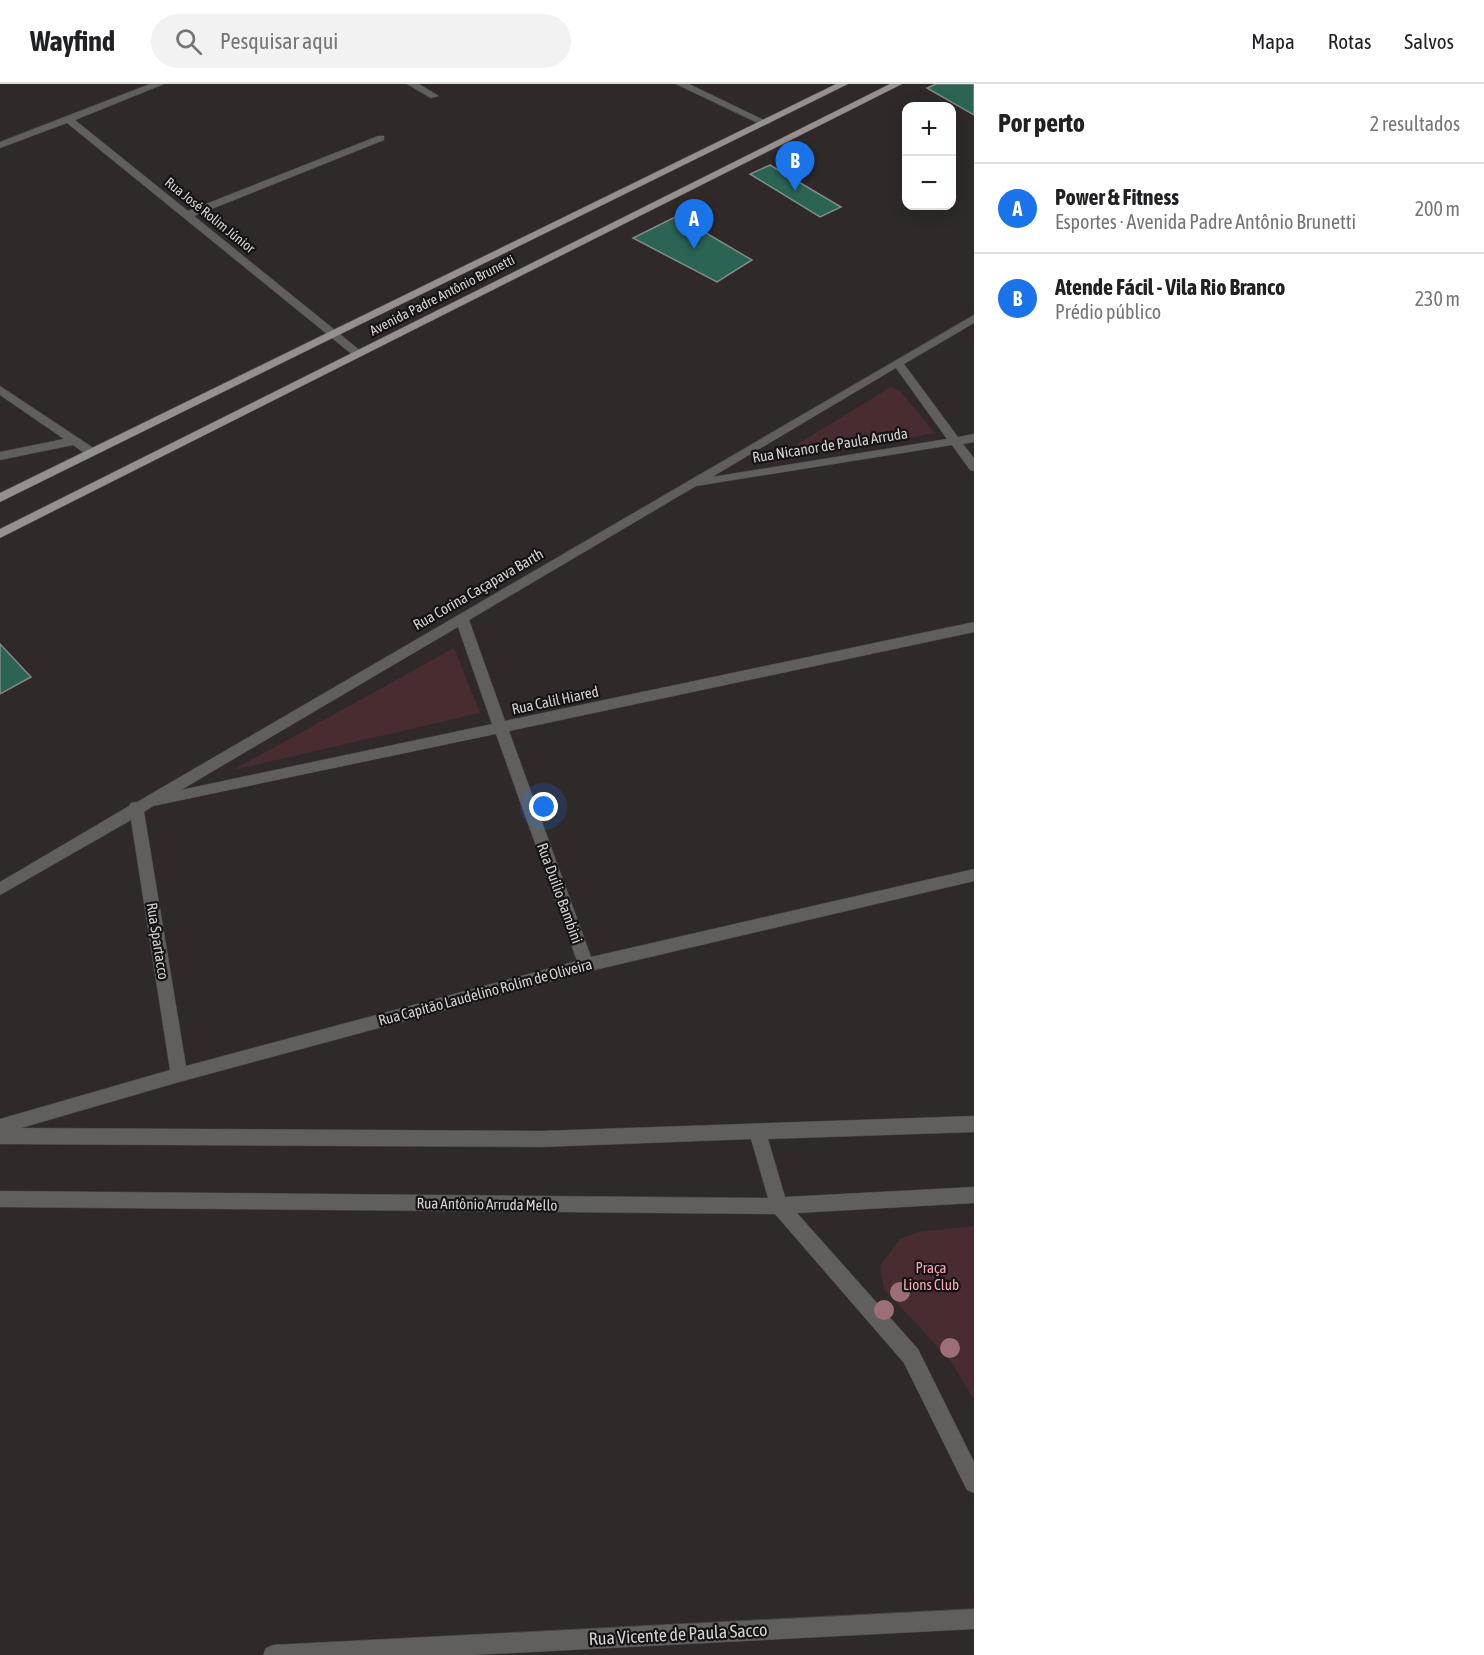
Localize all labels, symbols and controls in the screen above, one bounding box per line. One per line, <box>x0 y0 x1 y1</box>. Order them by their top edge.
search box <box>151 14 571 68</box>
text: Wayfind <box>30 25 115 57</box>
icon: search <box>172 25 205 58</box>
text: Pesquisar aqui <box>220 28 338 54</box>
text: Mapa <box>1251 29 1295 53</box>
text: Rotas <box>1328 29 1371 53</box>
text: Salvos <box>1404 29 1454 53</box>
map controls <box>902 102 956 210</box>
button: + <box>902 102 956 156</box>
text: Por perto <box>998 108 1085 138</box>
text: 2 resultados <box>1370 112 1460 135</box>
pin: B <box>776 141 814 191</box>
button: − <box>902 156 956 210</box>
street label: Rua José Rolim Júnior <box>162 174 259 257</box>
text: Power & Fitness <box>1055 184 1179 210</box>
text: A <box>1013 197 1022 220</box>
text: 200 m <box>1415 197 1460 220</box>
pin: A <box>674 200 714 249</box>
text: Esportes · Avenida Padre Antônio Brunetti <box>1055 210 1356 233</box>
street label: Avenida Padre Antônio Brunetti <box>367 251 517 339</box>
text: Atende Fácil - Vila Rio Branco <box>1055 274 1285 300</box>
text: B <box>1013 287 1022 310</box>
text: 230 m <box>1415 287 1460 310</box>
text: Prédio público <box>1055 300 1161 323</box>
street label: Rua Nicanor de Paula Arruda <box>751 424 909 466</box>
street label: Rua Corina Caçapava Barth <box>410 545 546 633</box>
street label: Rua Calil Hiared <box>510 682 600 718</box>
your location <box>529 792 558 821</box>
street label: Rua Duílio Bambini <box>534 840 586 946</box>
street label: Rua Spartacco <box>144 901 172 981</box>
street label: Rua Capitão Laudelino Rolim de Oliveira <box>376 955 594 1029</box>
street label: Rua Antônio Arruda Mello <box>416 1194 558 1214</box>
park label: Praça Lions Club <box>903 1259 959 1293</box>
street label: Rua Vicente de Paula Sacco <box>588 1619 768 1649</box>

